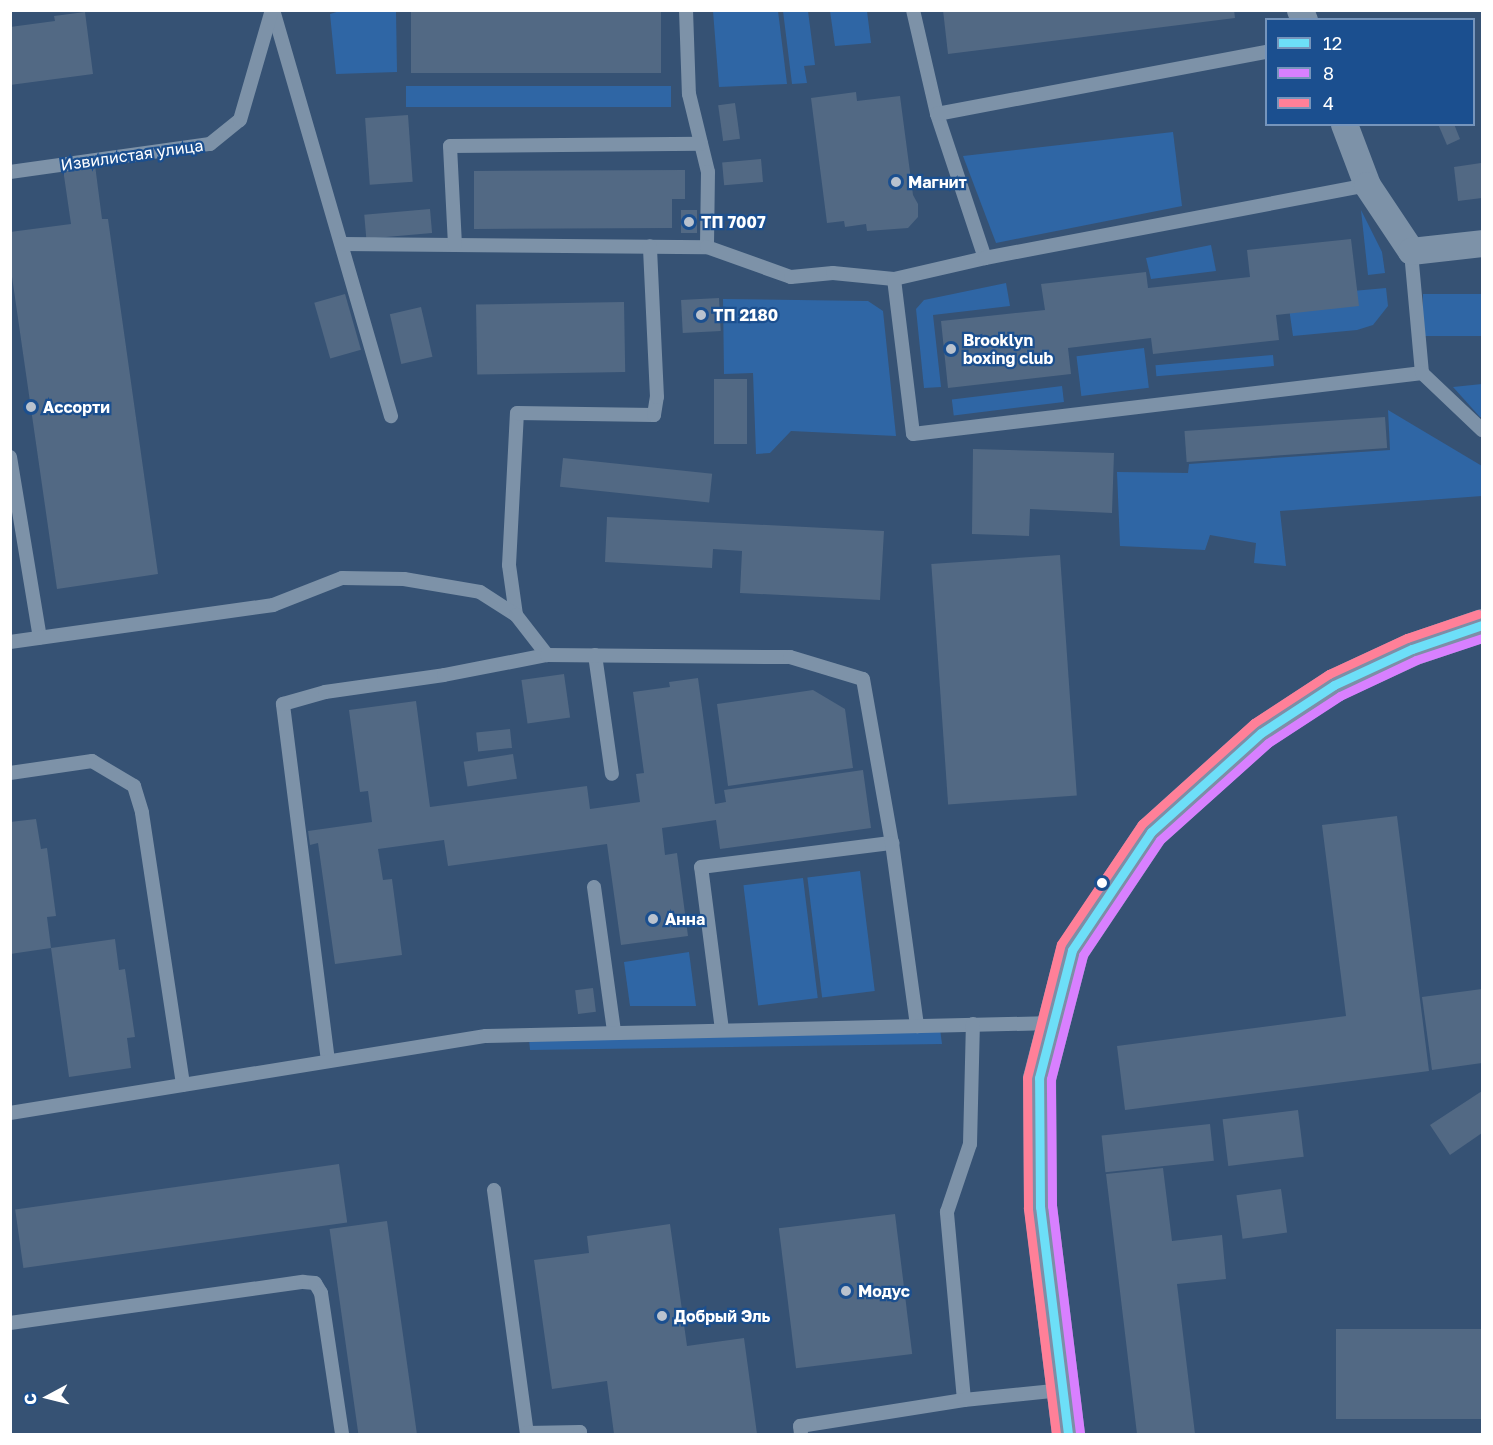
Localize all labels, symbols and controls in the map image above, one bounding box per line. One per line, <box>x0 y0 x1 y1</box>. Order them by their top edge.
legend <box>1265 18 1475 126</box>
text: 12 <box>1323 32 1342 54</box>
text: 8 <box>1323 62 1334 84</box>
text: 4 <box>1323 92 1334 114</box>
street label: Извилистая улица <box>59 135 205 175</box>
place label: Магнит <box>908 172 967 192</box>
marker: Магнит <box>889 175 903 189</box>
place label: ТП 7007 <box>701 212 766 232</box>
marker: ТП 7007 <box>682 215 696 229</box>
place label: ТП 2180 <box>713 305 778 325</box>
marker: ТП 2180 <box>694 308 708 322</box>
place label: Brooklyn boxing club <box>963 330 1053 368</box>
marker: Brooklyn boxing club <box>944 342 958 356</box>
place label: Ассорти <box>43 397 110 417</box>
marker: Ассорти <box>24 400 38 414</box>
unlabelled marker <box>1096 877 1108 889</box>
place label: Анна <box>665 909 705 929</box>
marker: Анна <box>646 912 660 926</box>
place label: Модус <box>858 1281 910 1301</box>
marker: Модус <box>839 1284 853 1298</box>
place label: Добрый Эль <box>674 1306 770 1326</box>
marker: Добрый Эль <box>655 1309 669 1323</box>
north arrow <box>18 1367 78 1427</box>
text: С <box>20 1392 41 1406</box>

